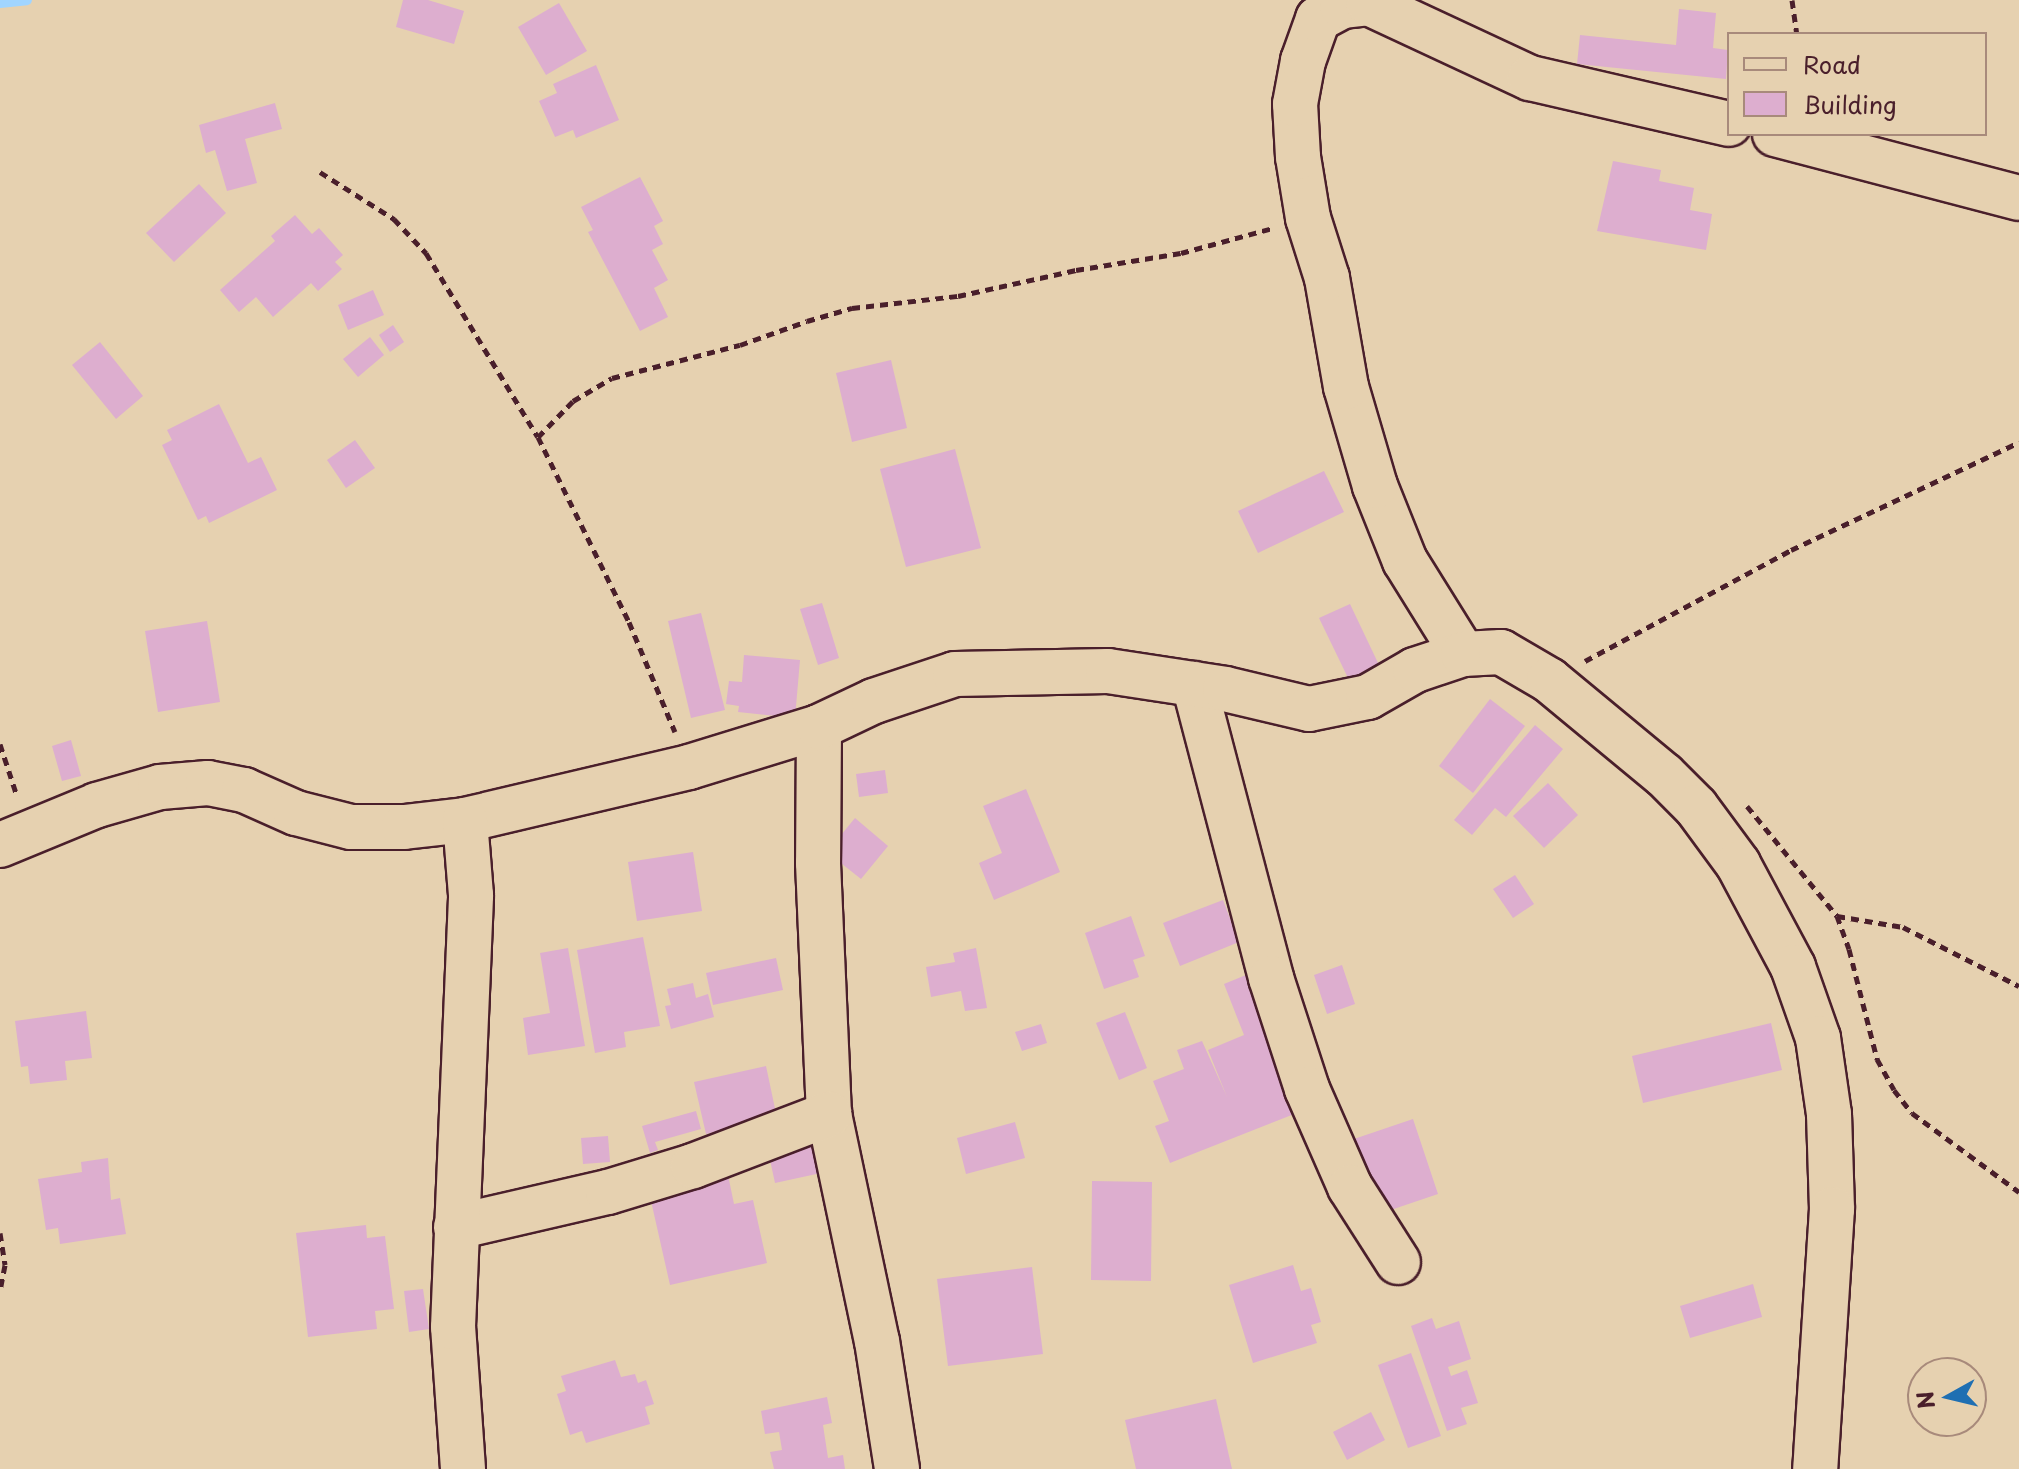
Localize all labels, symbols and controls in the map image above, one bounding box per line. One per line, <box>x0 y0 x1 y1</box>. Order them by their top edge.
legend <box>1727 32 1987 136</box>
text: Road <box>1803 46 1861 82</box>
text: Building <box>1803 86 1897 122</box>
north arrow <box>1907 1357 1987 1437</box>
text: N <box>1907 1389 1942 1411</box>

